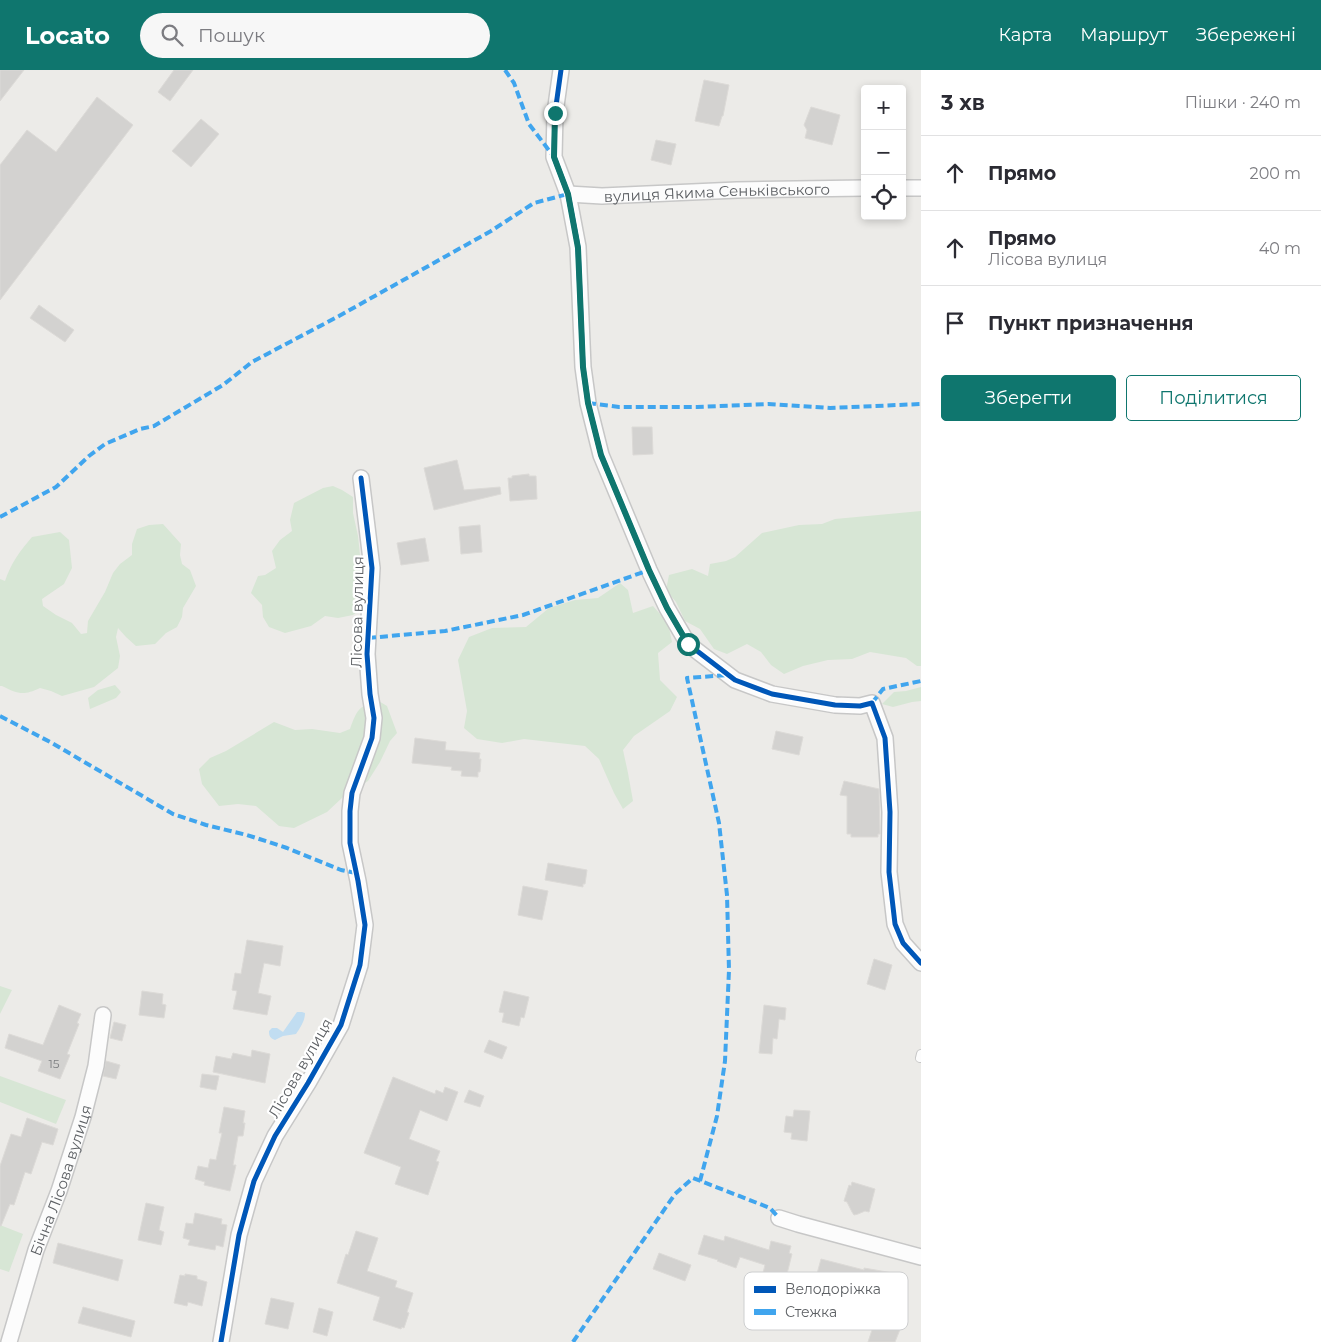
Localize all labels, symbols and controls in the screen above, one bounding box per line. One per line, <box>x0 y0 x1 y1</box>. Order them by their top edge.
search box <box>140 13 490 58</box>
text: Locato <box>25 21 110 50</box>
icon: search <box>158 21 186 49</box>
text: Пошук <box>198 24 265 47</box>
text: Карта <box>999 24 1052 46</box>
text: Маршрут <box>1080 24 1168 46</box>
text: Збережені <box>1196 24 1296 46</box>
map controls <box>861 85 906 220</box>
button: + <box>861 85 906 130</box>
text: 3 хв <box>941 90 985 115</box>
text: Пішки · 240 m <box>1185 93 1301 112</box>
route end <box>544 102 567 125</box>
button: − <box>861 130 906 175</box>
icon: ahead <box>941 159 969 187</box>
text: Прямо <box>988 162 1056 185</box>
text: 200 m <box>1250 164 1301 183</box>
button: locate <box>861 175 906 220</box>
street label: вулиця Якима Сеньківського <box>603 179 830 205</box>
text: Прямо <box>988 227 1056 250</box>
icon: ahead <box>941 234 969 262</box>
text: 40 m <box>1259 239 1301 258</box>
text: Лісова вулиця <box>988 250 1107 269</box>
icon: arrive <box>941 309 969 337</box>
text: Пункт призначення <box>988 312 1194 335</box>
button: Зберегти <box>941 375 1116 421</box>
button: Поділитися <box>1126 375 1301 421</box>
street label: Лісова вулиця <box>347 556 367 668</box>
route start <box>677 633 700 656</box>
street label: Лісова вулиця <box>264 1015 336 1121</box>
house number: 15 <box>48 1056 60 1071</box>
street label: Бічна Лісова вулиця <box>25 1103 95 1258</box>
legend <box>744 1272 908 1330</box>
text: Велодоріжка <box>785 1280 881 1298</box>
text: Стежка <box>785 1303 837 1321</box>

